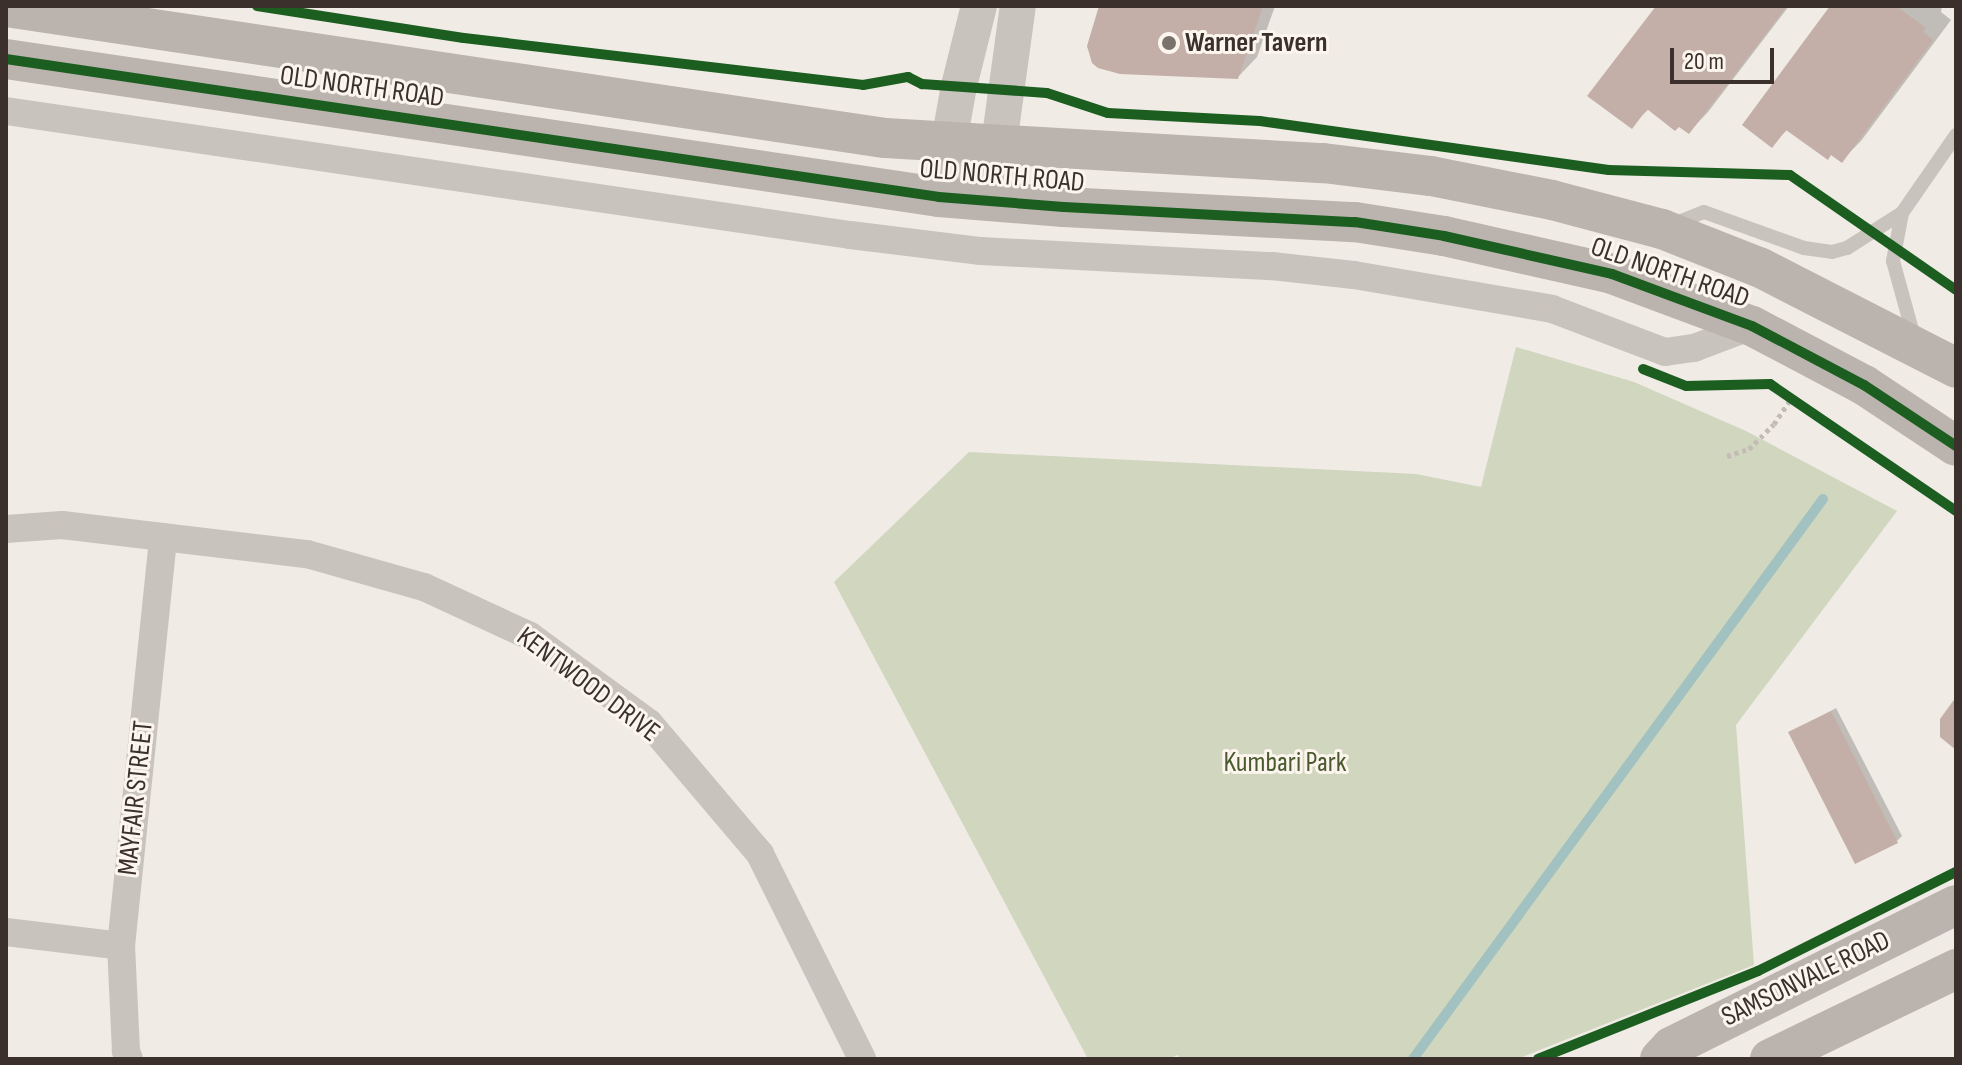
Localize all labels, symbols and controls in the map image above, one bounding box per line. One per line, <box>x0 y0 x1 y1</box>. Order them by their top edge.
place label: Warner Tavern <box>1185 26 1328 60</box>
scale bar <box>1674 32 1778 82</box>
marker: Warner Tavern <box>1160 34 1178 52</box>
text: 20 m <box>1684 47 1724 76</box>
street label: OLD NORTH ROAD <box>278 59 446 115</box>
street label: OLD NORTH ROAD <box>918 152 1086 200</box>
street label: OLD NORTH ROAD <box>1586 230 1754 316</box>
street label: KENTWOOD DRIVE <box>510 620 666 750</box>
street label: MAYFAIR STREET <box>111 719 161 877</box>
park label: Kumbari Park <box>1223 746 1347 780</box>
street label: SAMSONVALE ROAD <box>1716 924 1896 1034</box>

